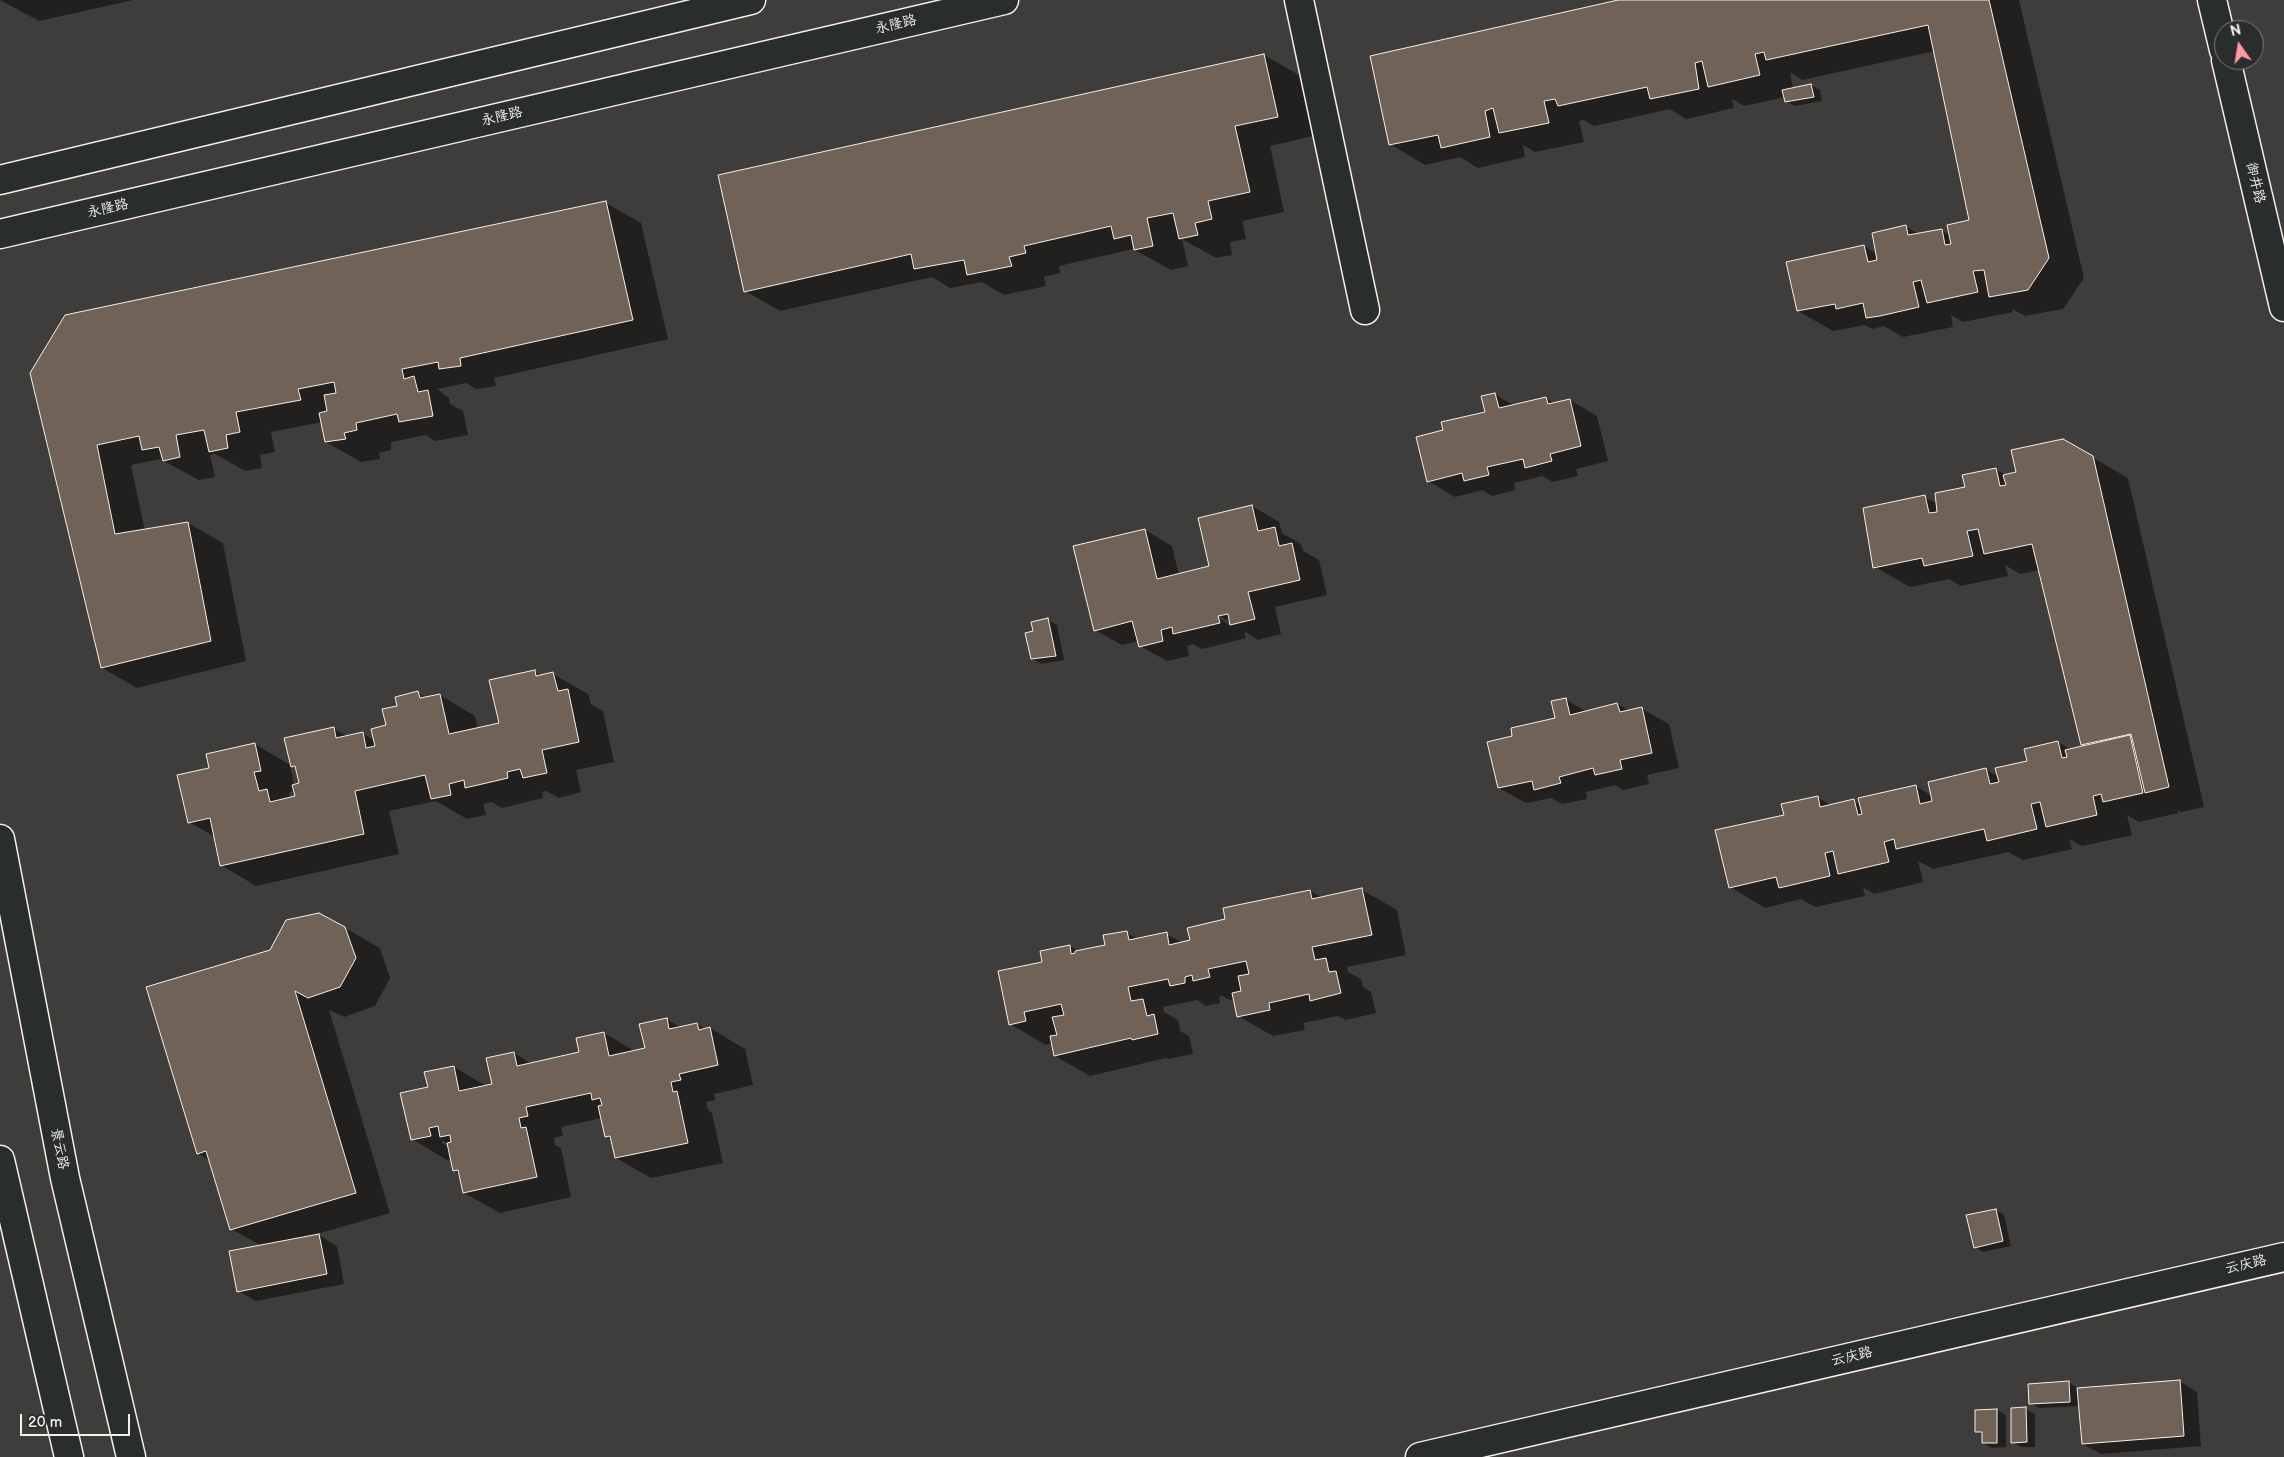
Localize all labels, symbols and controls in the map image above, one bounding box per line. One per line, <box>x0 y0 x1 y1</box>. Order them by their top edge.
street label: 永隆路 <box>874 12 918 38</box>
north arrow <box>2214 20 2264 70</box>
text: N <box>2229 21 2243 40</box>
street label: 永隆路 <box>480 104 524 130</box>
street label: 御井路 <box>2242 161 2268 205</box>
street label: 永隆路 <box>86 196 130 222</box>
street label: 景云路 <box>47 1127 71 1171</box>
street label: 云庆路 <box>2224 1252 2268 1278</box>
street label: 云庆路 <box>1830 1344 1874 1370</box>
scale bar <box>22 1404 132 1436</box>
text: 20 m <box>28 1413 62 1432</box>

